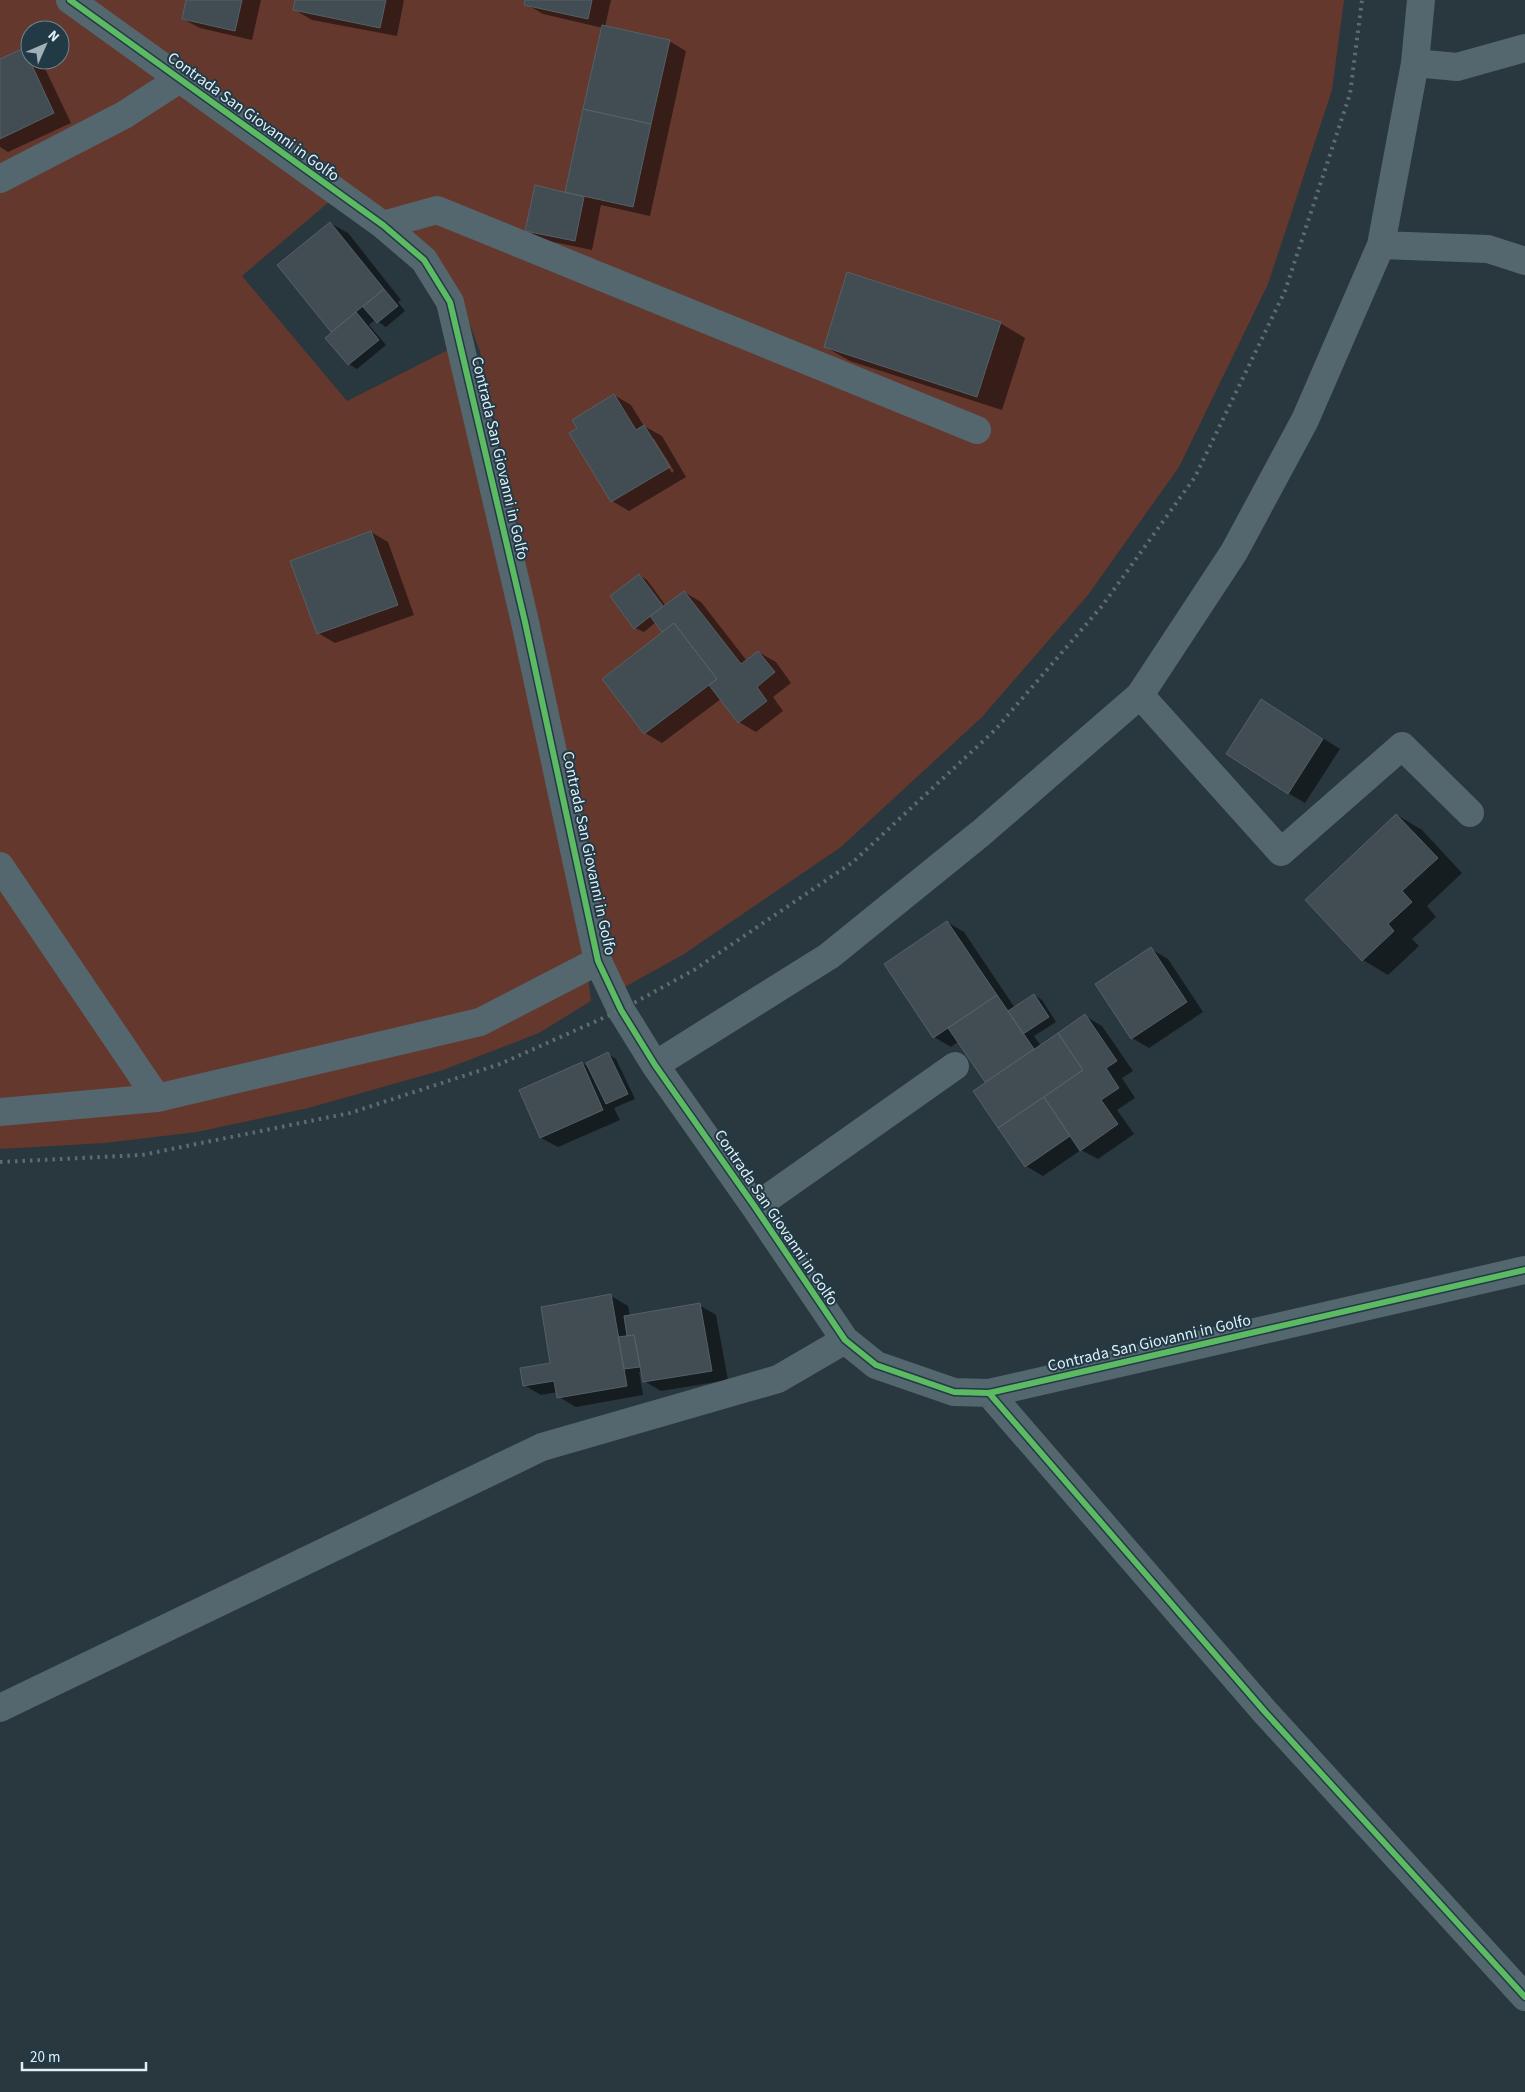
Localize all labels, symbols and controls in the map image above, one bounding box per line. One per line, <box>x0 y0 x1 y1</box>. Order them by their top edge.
north arrow <box>20 20 70 70</box>
text: N <box>43 26 64 47</box>
street label: Contrada San Giovanni in Golfo <box>163 47 344 187</box>
street label: Contrada San Giovanni in Golfo <box>466 354 534 562</box>
street label: Contrada San Giovanni in Golfo <box>557 749 621 957</box>
street label: Contrada San Giovanni in Golfo <box>709 1125 843 1310</box>
street label: Contrada San Giovanni in Golfo <box>1045 1309 1253 1377</box>
scale bar <box>22 2040 146 2072</box>
text: 20 m <box>30 2047 60 2068</box>

